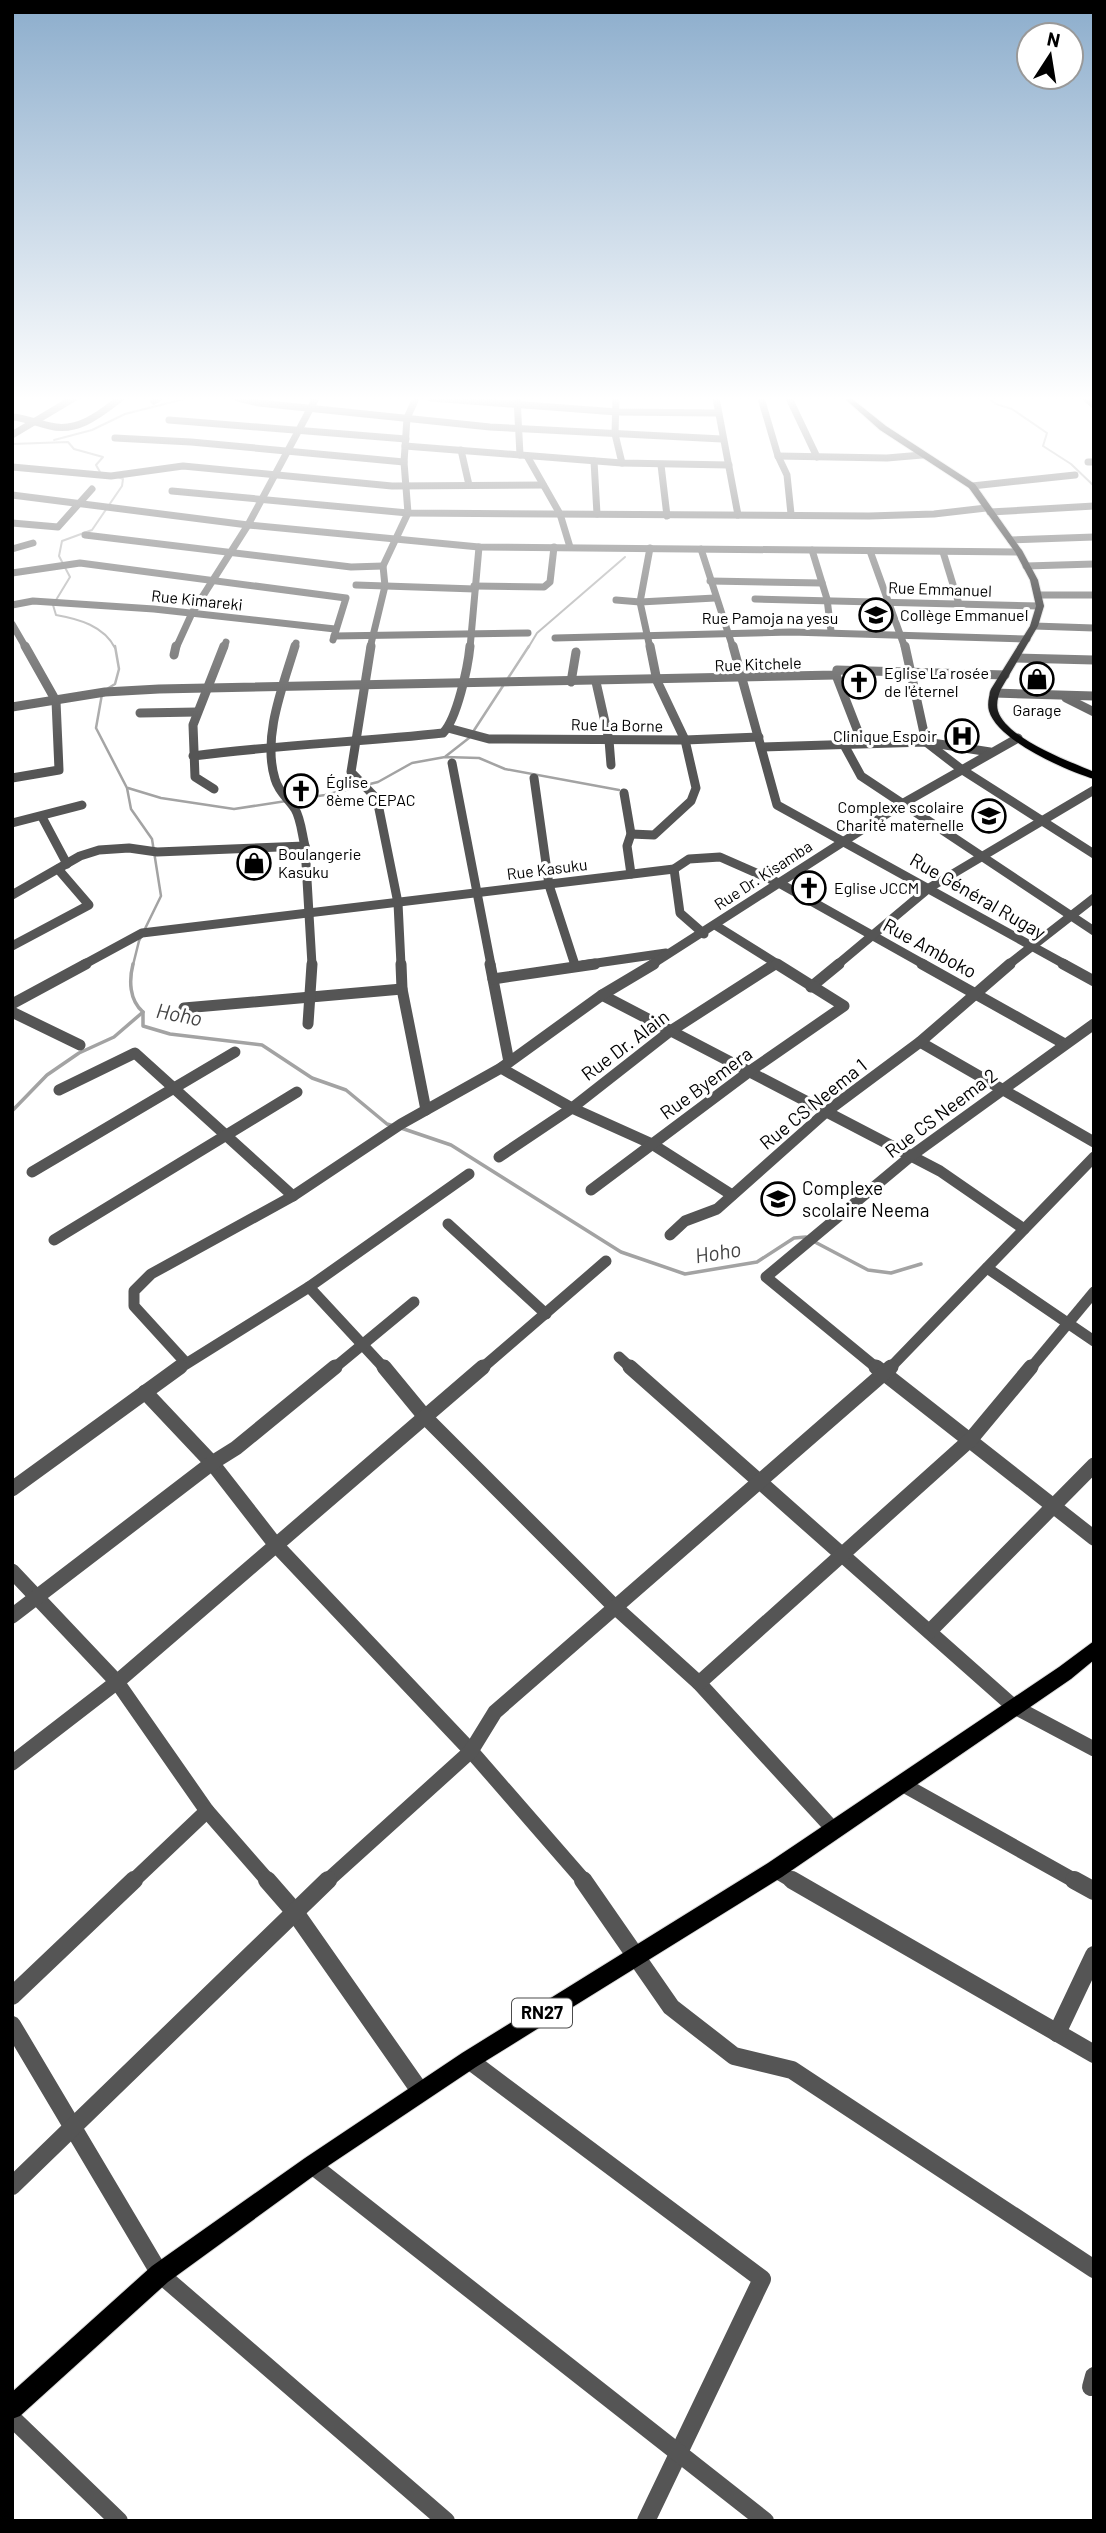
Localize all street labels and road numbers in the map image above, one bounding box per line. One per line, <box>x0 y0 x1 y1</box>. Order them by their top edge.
street label: Rue Emmanuel <box>888 577 992 600</box>
street label: Rue Kimareki <box>150 585 244 614</box>
street label: Rue Pamoja na yesu <box>702 608 838 627</box>
street label: Rue Kitchele <box>714 652 802 675</box>
street label: Rue La Borne <box>571 714 663 735</box>
street label: Rue Dr. Kisamba <box>710 836 815 913</box>
street label: Rue Général Rugay <box>906 847 1050 944</box>
street label: Rue Kasuku <box>506 854 588 883</box>
street label: Rue Amboko <box>880 913 981 983</box>
street label: Rue Dr. Alain <box>576 1004 673 1085</box>
street label: Rue Byemera <box>655 1041 756 1124</box>
street label: Rue CS Neema 1 <box>754 1053 871 1154</box>
street label: Rue CS Neema 2 <box>880 1063 1001 1162</box>
road number: RN27 <box>512 1998 572 2027</box>

